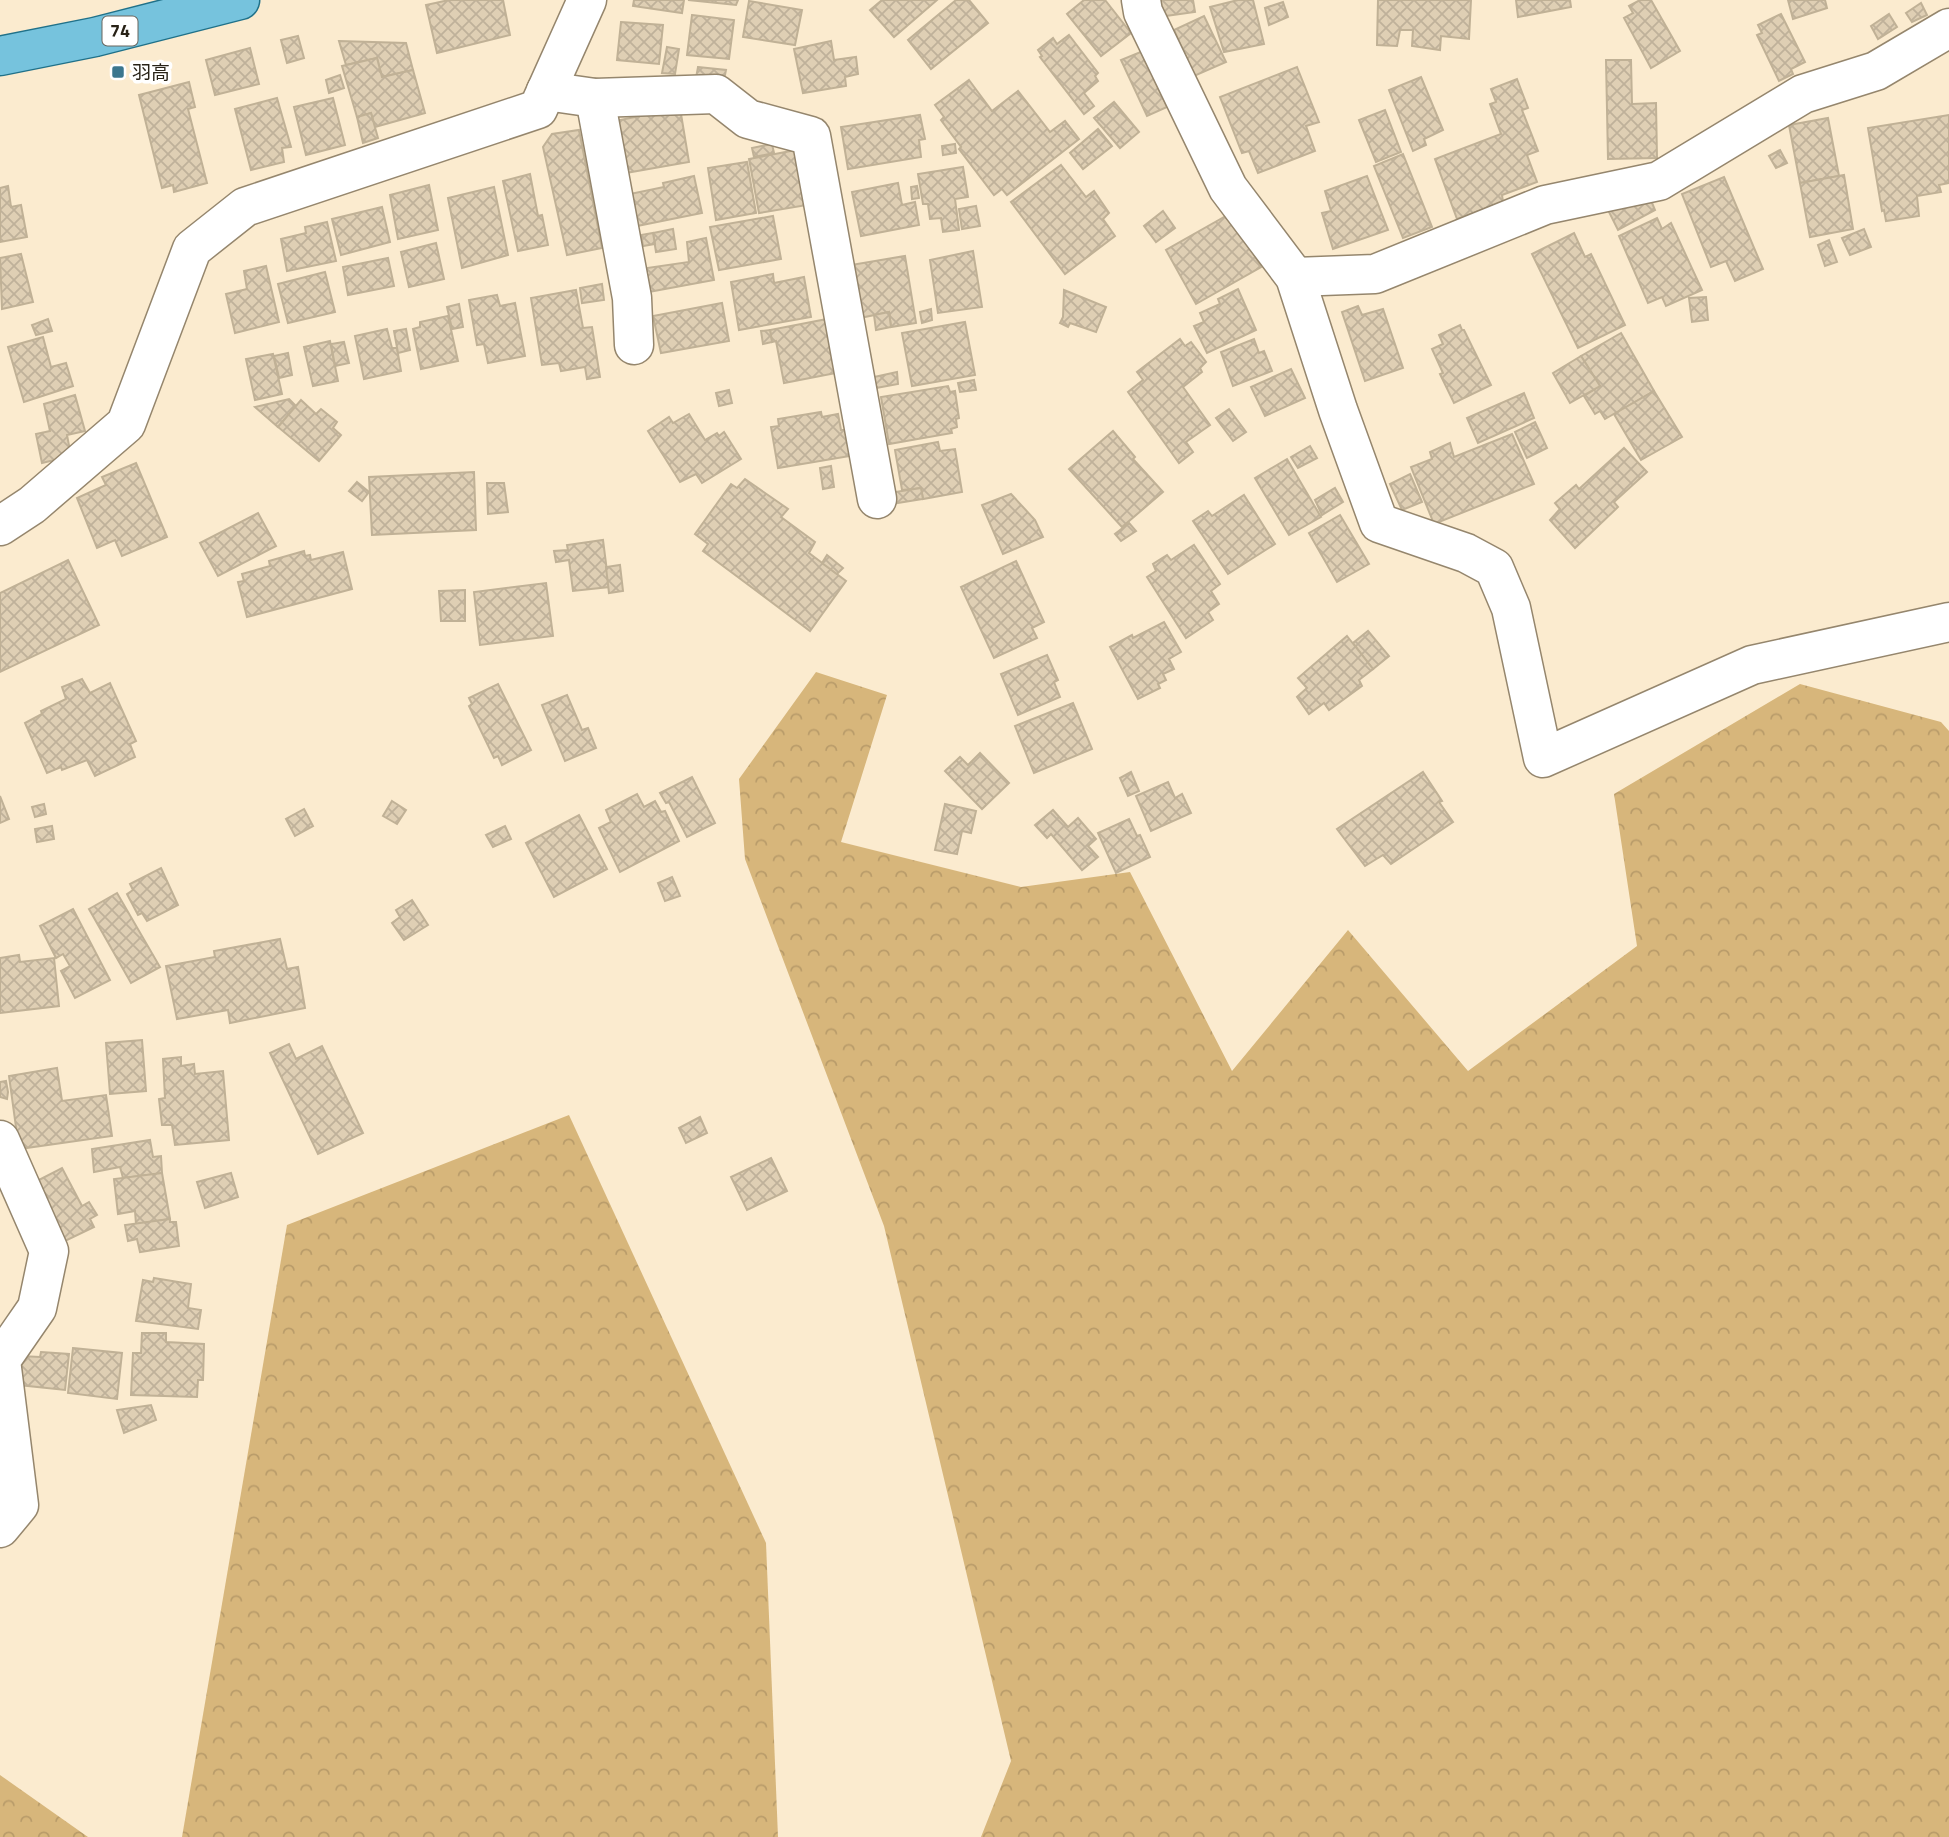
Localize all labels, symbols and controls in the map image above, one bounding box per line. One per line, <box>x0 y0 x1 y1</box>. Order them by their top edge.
road number: 74 <box>102 16 138 46</box>
place label: 羽高 <box>132 57 170 86</box>
marker: 羽高 <box>110 64 126 80</box>

